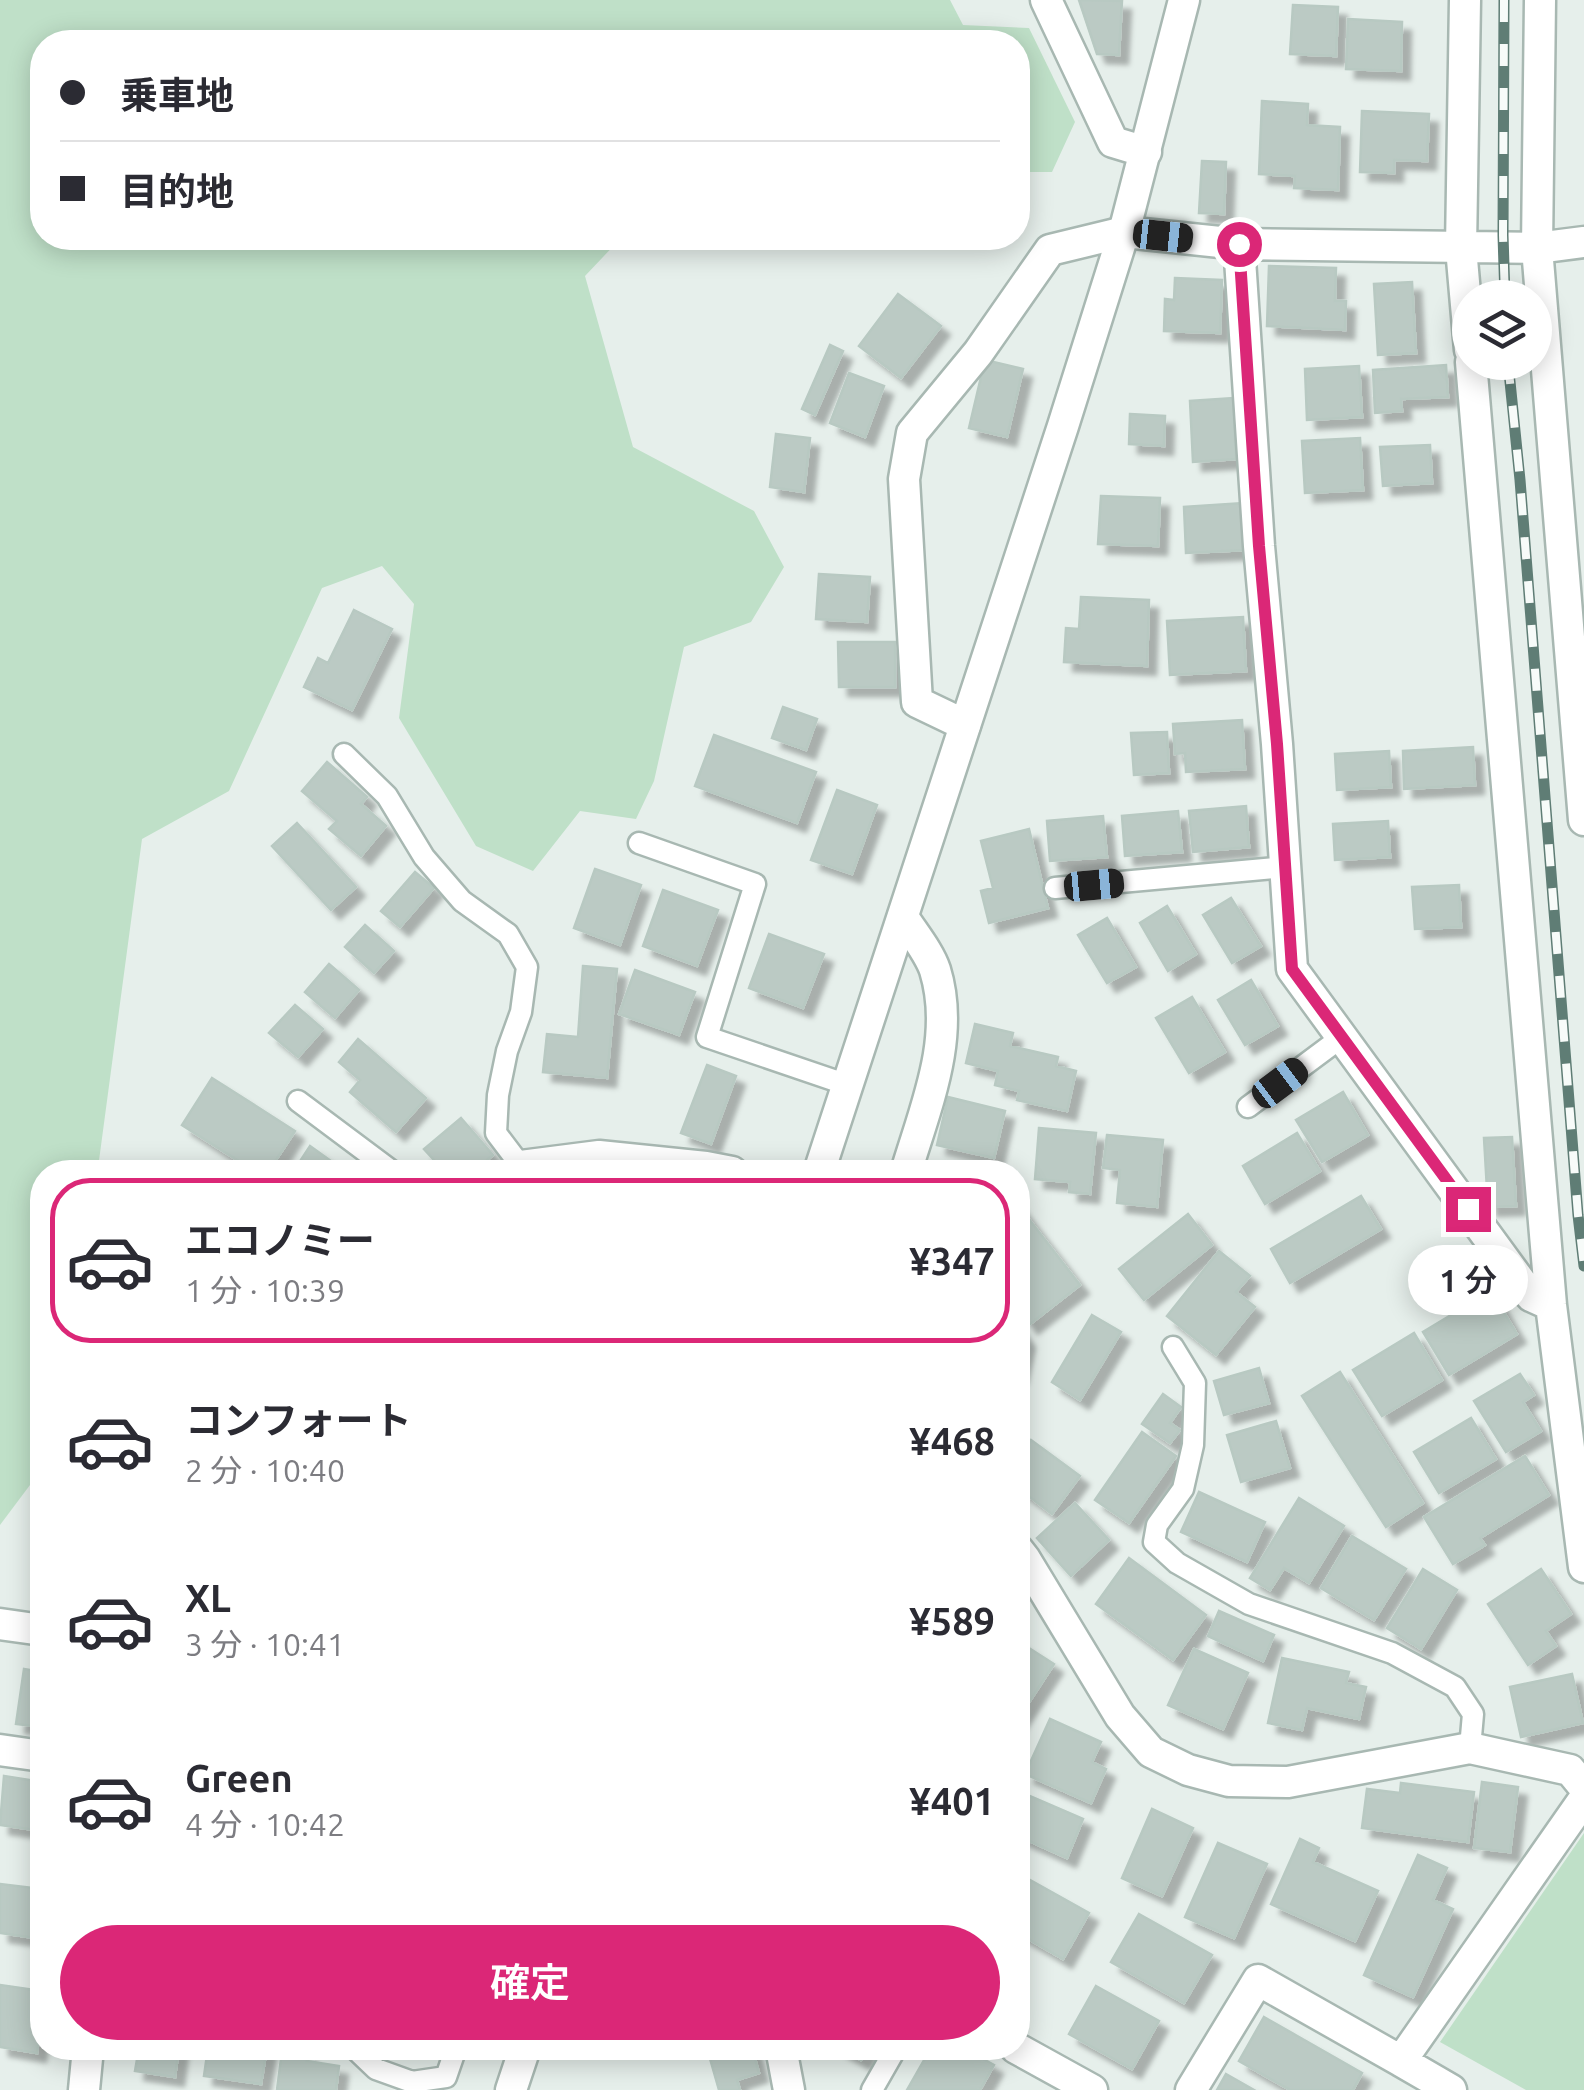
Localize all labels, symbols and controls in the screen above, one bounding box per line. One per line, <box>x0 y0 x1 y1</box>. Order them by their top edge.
text: 乗車地 <box>120 74 234 116</box>
text: 目的地 <box>120 170 234 212</box>
car <box>1132 218 1194 254</box>
route start <box>1217 222 1262 267</box>
map controls <box>1452 280 1552 380</box>
button: layers <box>1452 280 1552 380</box>
car <box>1063 867 1125 903</box>
car <box>1247 1053 1313 1113</box>
route end <box>1446 1187 1491 1232</box>
icon: car <box>65 1216 155 1306</box>
text: エコノミー <box>185 1219 375 1261</box>
text: ¥347 <box>909 1240 995 1282</box>
callout: 1 分 <box>1408 1244 1528 1314</box>
text: 1 分 <box>1439 1262 1497 1298</box>
text: 1 分 · 10:39 <box>185 1272 345 1308</box>
icon: car <box>65 1396 155 1486</box>
text: コンフォート <box>185 1399 412 1441</box>
text: ¥468 <box>909 1420 995 1462</box>
text: 2 分 · 10:40 <box>185 1452 345 1488</box>
icon: car <box>65 1576 155 1666</box>
text: XL <box>185 1577 231 1619</box>
text: ¥589 <box>909 1600 995 1642</box>
text: 3 分 · 10:41 <box>185 1626 345 1662</box>
icon: car <box>65 1756 155 1846</box>
text: Green <box>185 1757 293 1799</box>
text: ¥401 <box>909 1780 995 1822</box>
text: 4 分 · 10:42 <box>185 1806 345 1842</box>
button: 確定 <box>60 1925 1000 2040</box>

